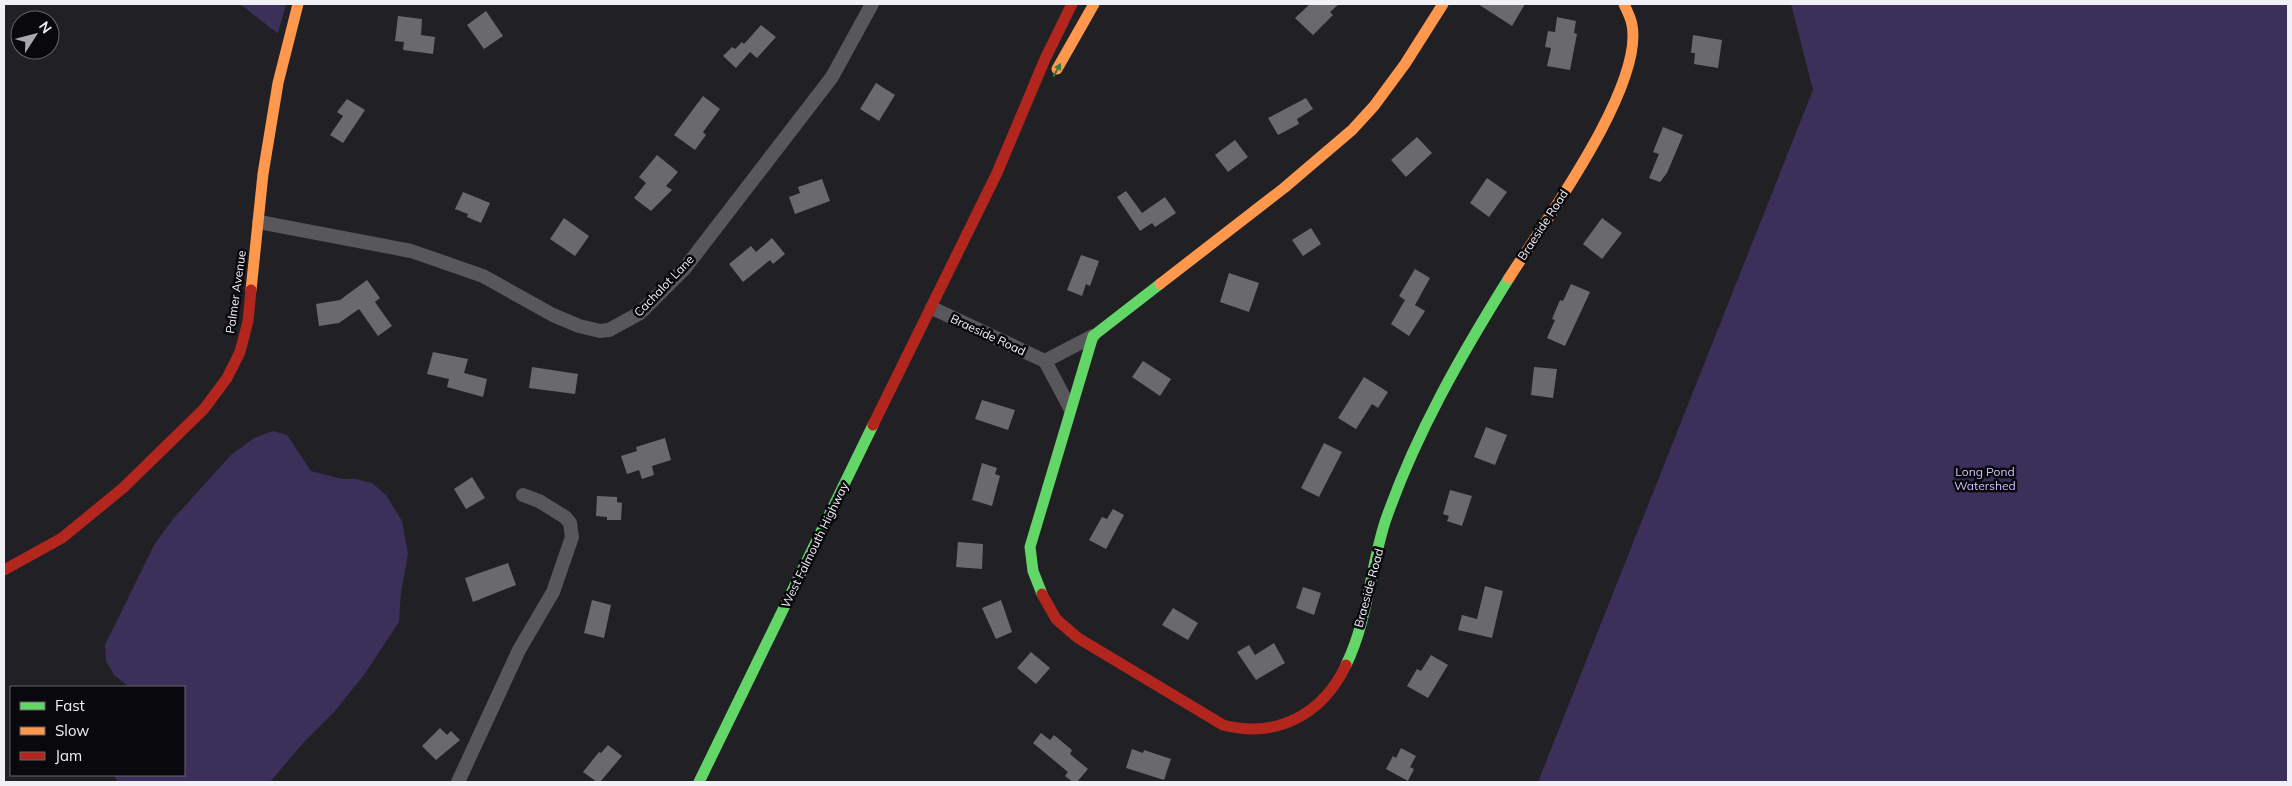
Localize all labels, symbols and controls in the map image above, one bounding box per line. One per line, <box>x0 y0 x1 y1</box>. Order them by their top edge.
north arrow <box>10 10 60 60</box>
text: N <box>35 18 56 37</box>
one-way arrow <box>1052 64 1061 77</box>
street label: Braeside Road <box>1514 187 1571 263</box>
street label: Palmer Avenue <box>222 249 249 335</box>
street label: Cachalot Lane <box>631 252 697 320</box>
street label: Braeside Road <box>948 311 1028 359</box>
park label: Long Pond Watershed <box>1954 464 2016 493</box>
street label: West Falmouth Highway <box>778 479 852 610</box>
street label: Braeside Road <box>1351 547 1386 629</box>
legend <box>10 686 185 776</box>
text: Fast <box>55 696 85 715</box>
text: Slow <box>55 721 89 740</box>
text: Jam <box>55 746 82 765</box>

